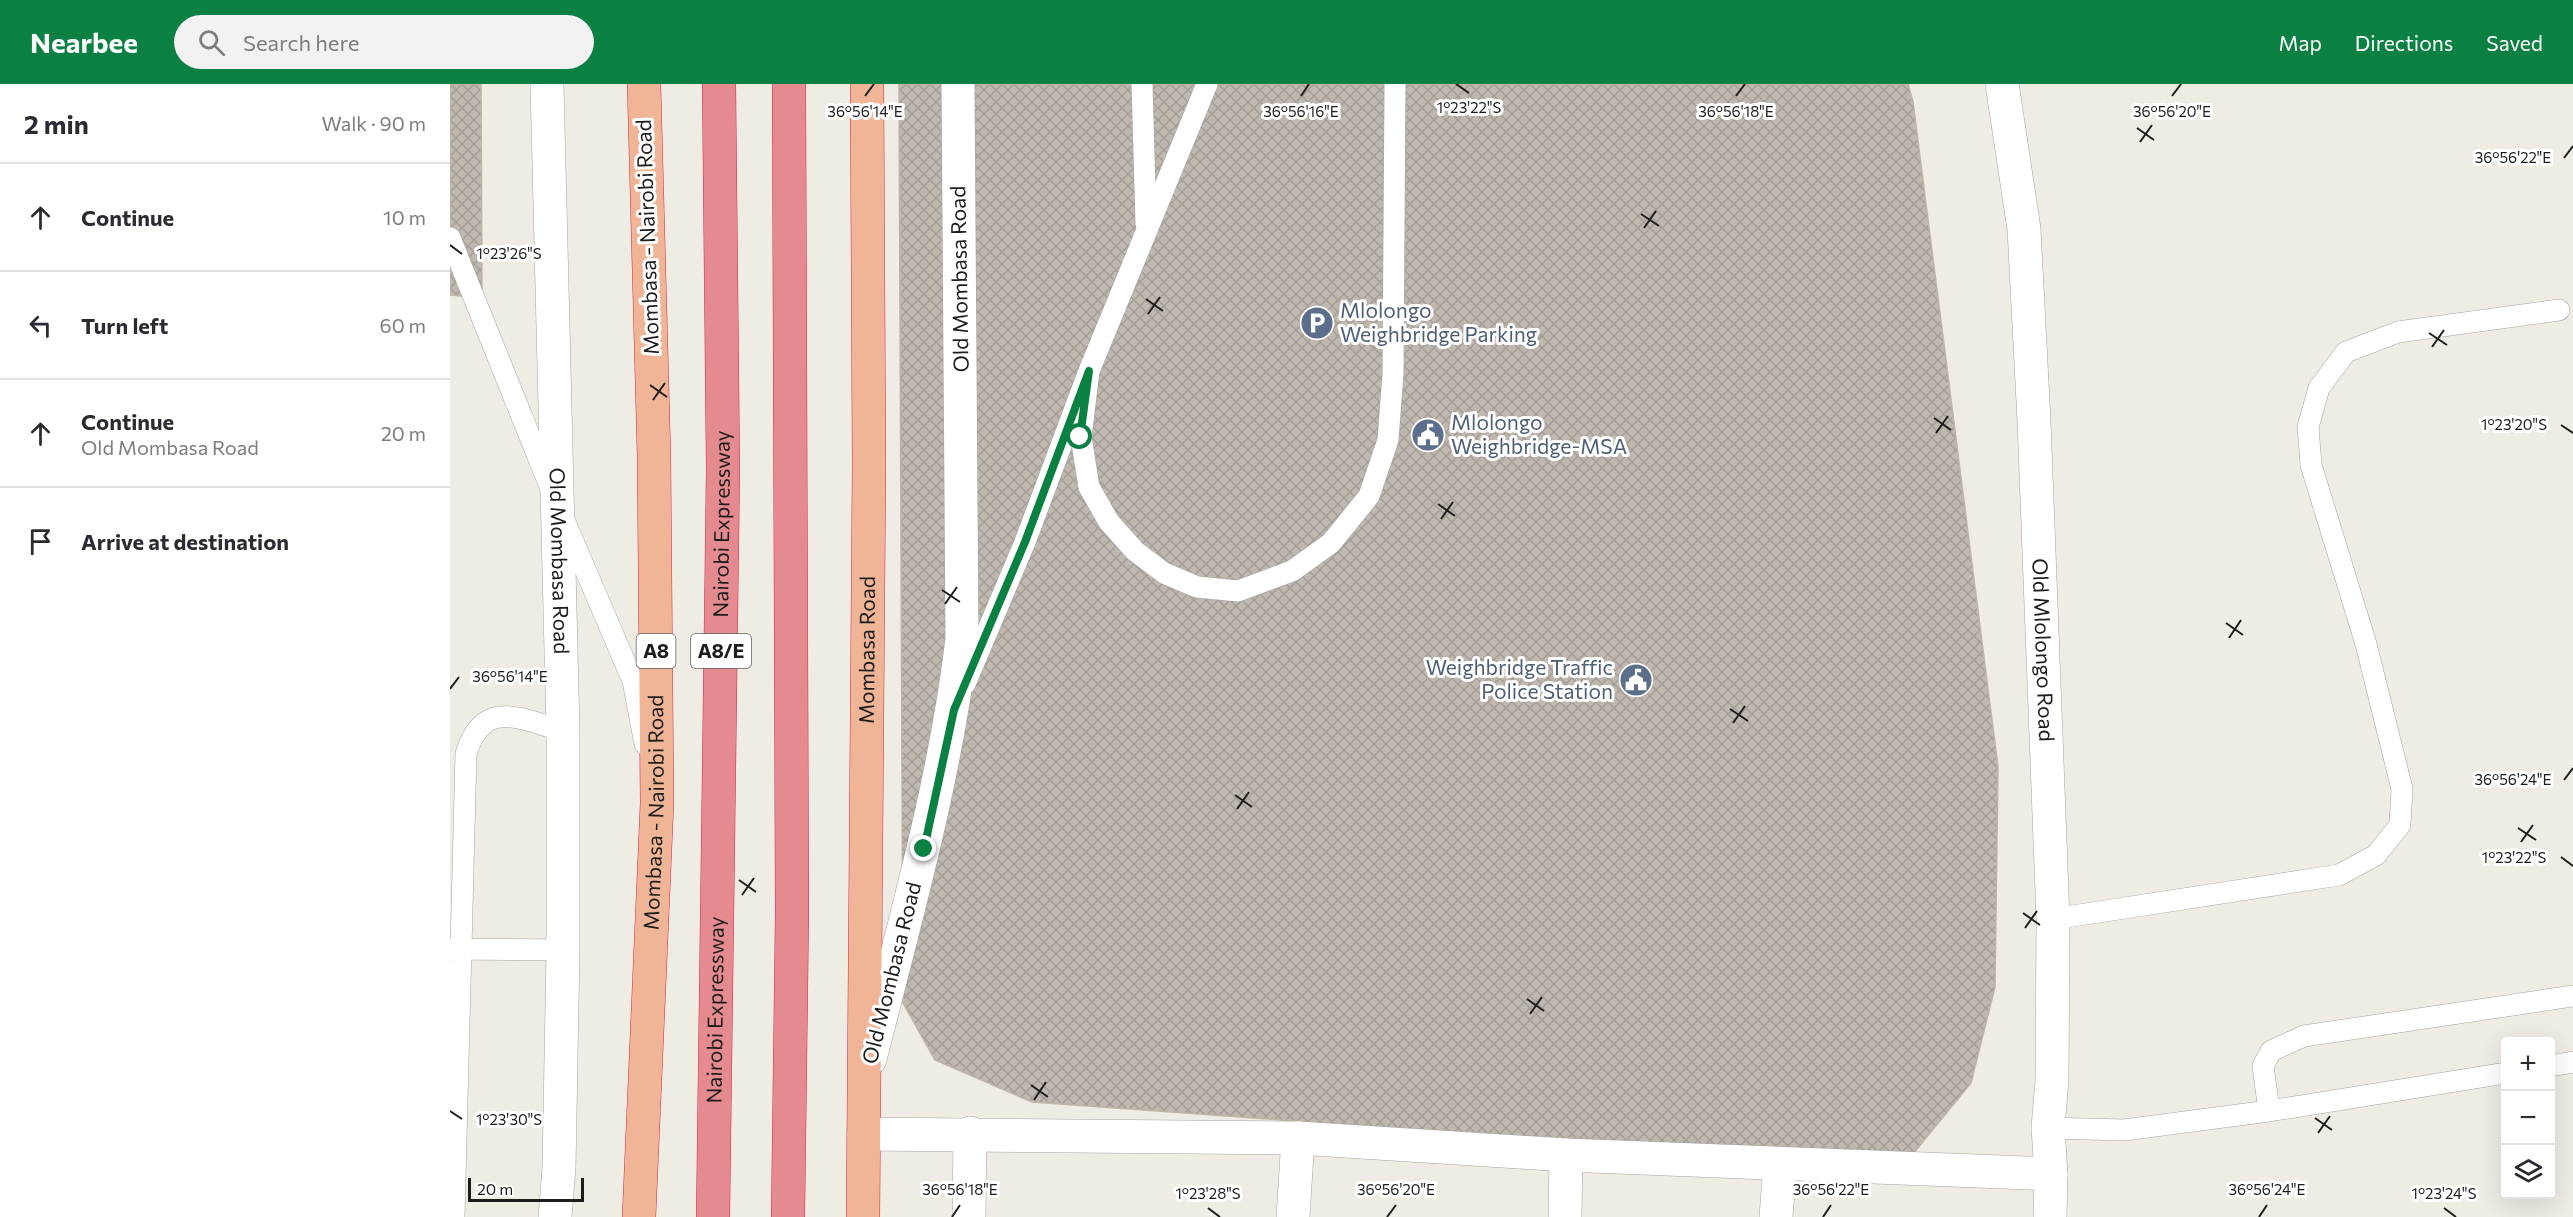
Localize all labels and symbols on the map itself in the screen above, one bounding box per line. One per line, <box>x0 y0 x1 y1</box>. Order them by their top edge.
text: 1°23'22"S <box>1437 98 1501 116</box>
text: 36°56'14"E <box>827 102 903 120</box>
text: 36°56'16"E <box>1263 102 1339 120</box>
text: 36°56'18"E <box>1698 102 1774 120</box>
text: 36°56'20"E <box>2133 102 2211 120</box>
street label: Mombasa - Nairobi Road <box>630 119 663 355</box>
text: 36°56'22"E <box>2475 148 2551 166</box>
street label: Old Mombasa Road <box>944 186 973 373</box>
text: 1°23'26"S <box>476 244 542 262</box>
place label: Mlolongo Weighbridge Parking <box>1340 297 1537 346</box>
parking icon: Mlolongo Weighbridge Parking <box>1299 305 1335 341</box>
place label: Mlolongo Weighbridge-MSA <box>1451 409 1627 458</box>
text: 1°23'20"S <box>2481 415 2547 433</box>
public building icon: Mlolongo Weighbridge-MSA <box>1410 417 1446 453</box>
route start <box>1066 423 1092 449</box>
street label: Nairobi Expressway <box>707 430 734 618</box>
street label: Old Mombasa Road <box>545 467 575 654</box>
street label: Old Mlolongo Road <box>2028 558 2060 742</box>
street label: Mombasa Road <box>853 576 879 724</box>
road number: A8 <box>636 634 676 668</box>
road number: A8/E <box>691 634 751 668</box>
place label: Weighbridge Traffic Police Station <box>1426 654 1613 703</box>
public building icon: Weighbridge Traffic Police Station <box>1618 662 1654 698</box>
text: 36°56'14"E <box>472 667 548 685</box>
street label: Mombasa - Nairobi Road <box>637 694 668 931</box>
text: 36°56'24"E <box>2475 770 2552 788</box>
route end <box>910 835 936 861</box>
text: 1°23'22"S <box>2482 848 2546 866</box>
street label: Old Mombasa Road <box>856 879 925 1066</box>
street label: Nairobi Expressway <box>701 916 728 1104</box>
text: 1°23'30"S <box>476 1110 542 1128</box>
scale bar <box>468 1175 584 1202</box>
text: 36°56'18"E <box>922 1180 998 1198</box>
text: 36°56'20"E <box>1357 1180 1435 1198</box>
text: 36°56'22"E <box>1793 1180 1869 1198</box>
text: 36°56'24"E <box>2229 1180 2306 1198</box>
text: 1°23'28"S <box>1175 1184 1241 1202</box>
text: 1°23'24"S <box>2412 1184 2477 1202</box>

